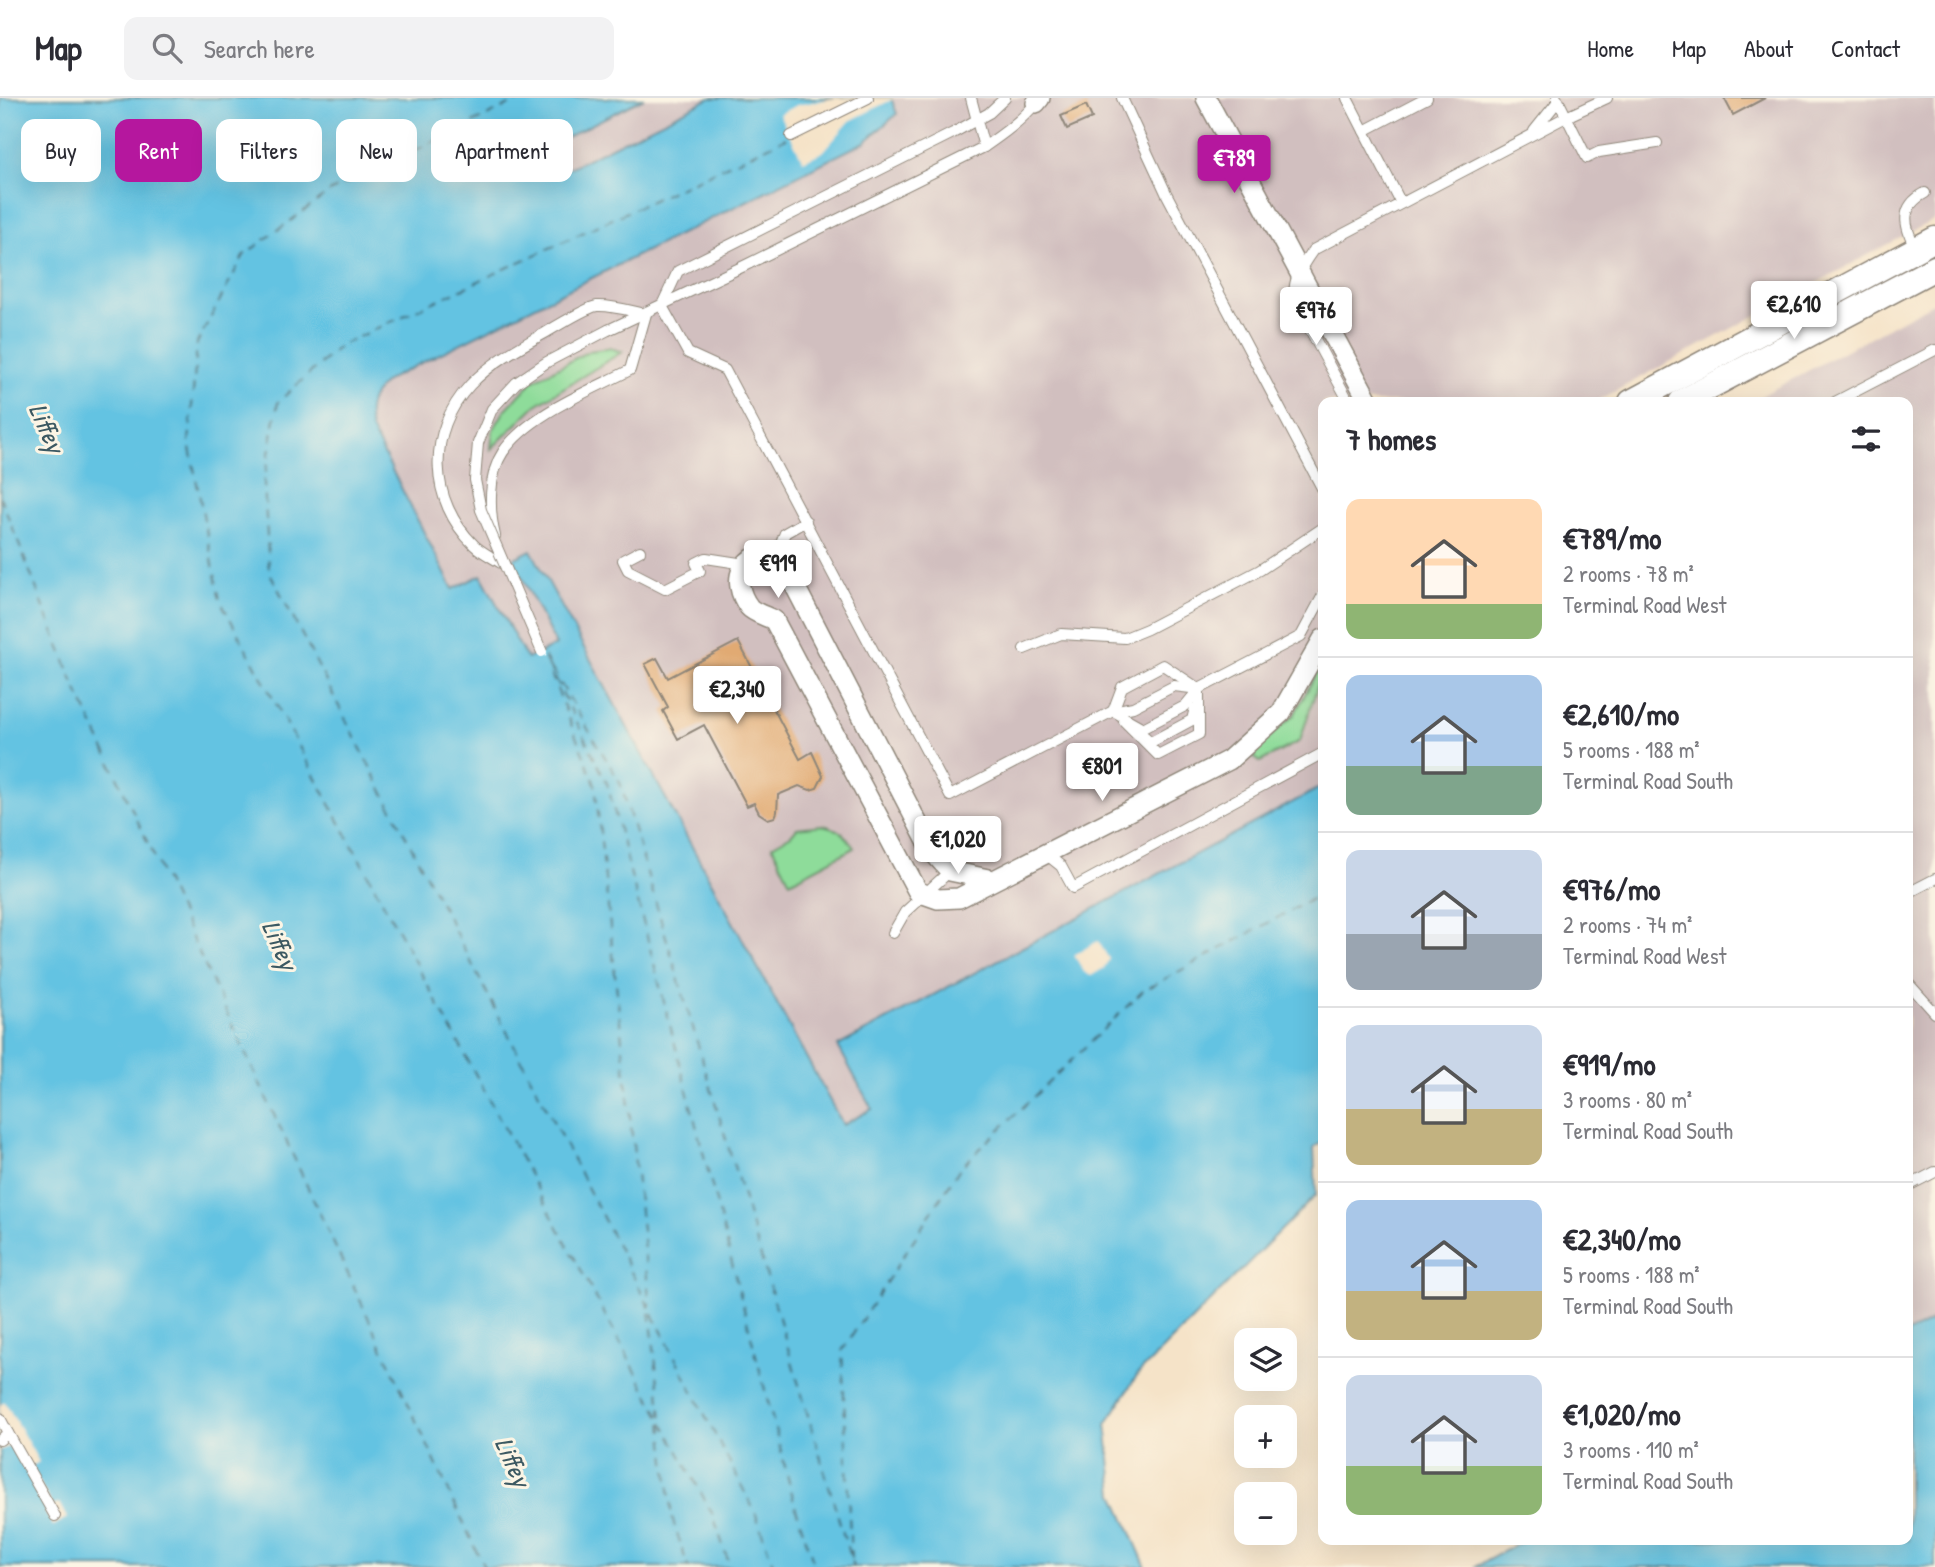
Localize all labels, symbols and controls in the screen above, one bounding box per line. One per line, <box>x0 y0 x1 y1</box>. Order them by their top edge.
search box <box>124 17 614 80</box>
text: Map <box>35 26 82 70</box>
icon: search <box>148 29 186 67</box>
text: Search here <box>204 31 315 66</box>
text: Home <box>1587 32 1634 64</box>
text: Map <box>1672 32 1706 64</box>
text: About <box>1744 32 1793 64</box>
text: Contact <box>1831 32 1900 64</box>
chip: Buy <box>21 119 101 182</box>
chip: Rent <box>115 119 202 182</box>
chip: Filters <box>216 119 322 182</box>
chip: New <box>336 119 417 182</box>
chip: Apartment <box>431 119 573 182</box>
pin: €789 <box>1193 136 1275 195</box>
text: €789 <box>1214 142 1254 173</box>
pin: €2,610 <box>1737 282 1851 341</box>
pin: €976 <box>1275 288 1357 347</box>
text: €2,610 <box>1767 288 1821 319</box>
text: €976 <box>1296 294 1336 325</box>
water label: Liffey <box>20 398 75 461</box>
text: 7 homes <box>1346 419 1436 459</box>
icon: filters <box>1847 420 1885 458</box>
text: €789/mo <box>1563 518 1661 558</box>
icon: home <box>1402 527 1486 611</box>
pin: €919 <box>737 540 819 600</box>
text: €919 <box>760 547 796 578</box>
text: 2 rooms · 78 m² <box>1563 558 1694 589</box>
text: Terminal Road West <box>1563 589 1726 620</box>
pin: €2,340 <box>680 666 794 726</box>
text: €2,340 <box>709 673 765 704</box>
text: €2,610/mo <box>1563 694 1679 734</box>
icon: home <box>1402 703 1486 787</box>
text: 5 rooms · 188 m² <box>1563 734 1700 765</box>
pin: €801 <box>1061 744 1143 803</box>
text: €801 <box>1082 750 1122 781</box>
text: Terminal Road South <box>1563 765 1733 796</box>
pin: €1,020 <box>901 816 1015 876</box>
text: €1,020 <box>930 823 986 854</box>
text: €976/mo <box>1563 869 1660 909</box>
icon: home <box>1402 878 1486 962</box>
text: 2 rooms · 74 m² <box>1563 909 1692 940</box>
water label: Liffey <box>253 915 308 978</box>
text: Terminal Road West <box>1563 940 1726 971</box>
text: €919/mo <box>1563 1044 1656 1084</box>
icon: home <box>1402 1053 1486 1137</box>
text: 3 rooms · 80 m² <box>1563 1084 1692 1115</box>
text: Terminal Road South <box>1563 1115 1733 1146</box>
text: €2,340/mo <box>1563 1219 1681 1259</box>
icon: home <box>1402 1228 1486 1312</box>
text: 5 rooms · 188 m² <box>1563 1259 1700 1290</box>
text: Terminal Road South <box>1563 1290 1733 1321</box>
map controls <box>1234 1328 1297 1545</box>
button: layers <box>1234 1328 1297 1391</box>
text: €1,020/mo <box>1563 1394 1680 1434</box>
icon: home <box>1402 1403 1486 1487</box>
button: + <box>1234 1405 1297 1468</box>
water label: Liffey <box>486 1432 541 1495</box>
text: 3 rooms · 110 m² <box>1563 1434 1699 1465</box>
text: Terminal Road South <box>1563 1465 1733 1496</box>
button: − <box>1234 1482 1297 1545</box>

